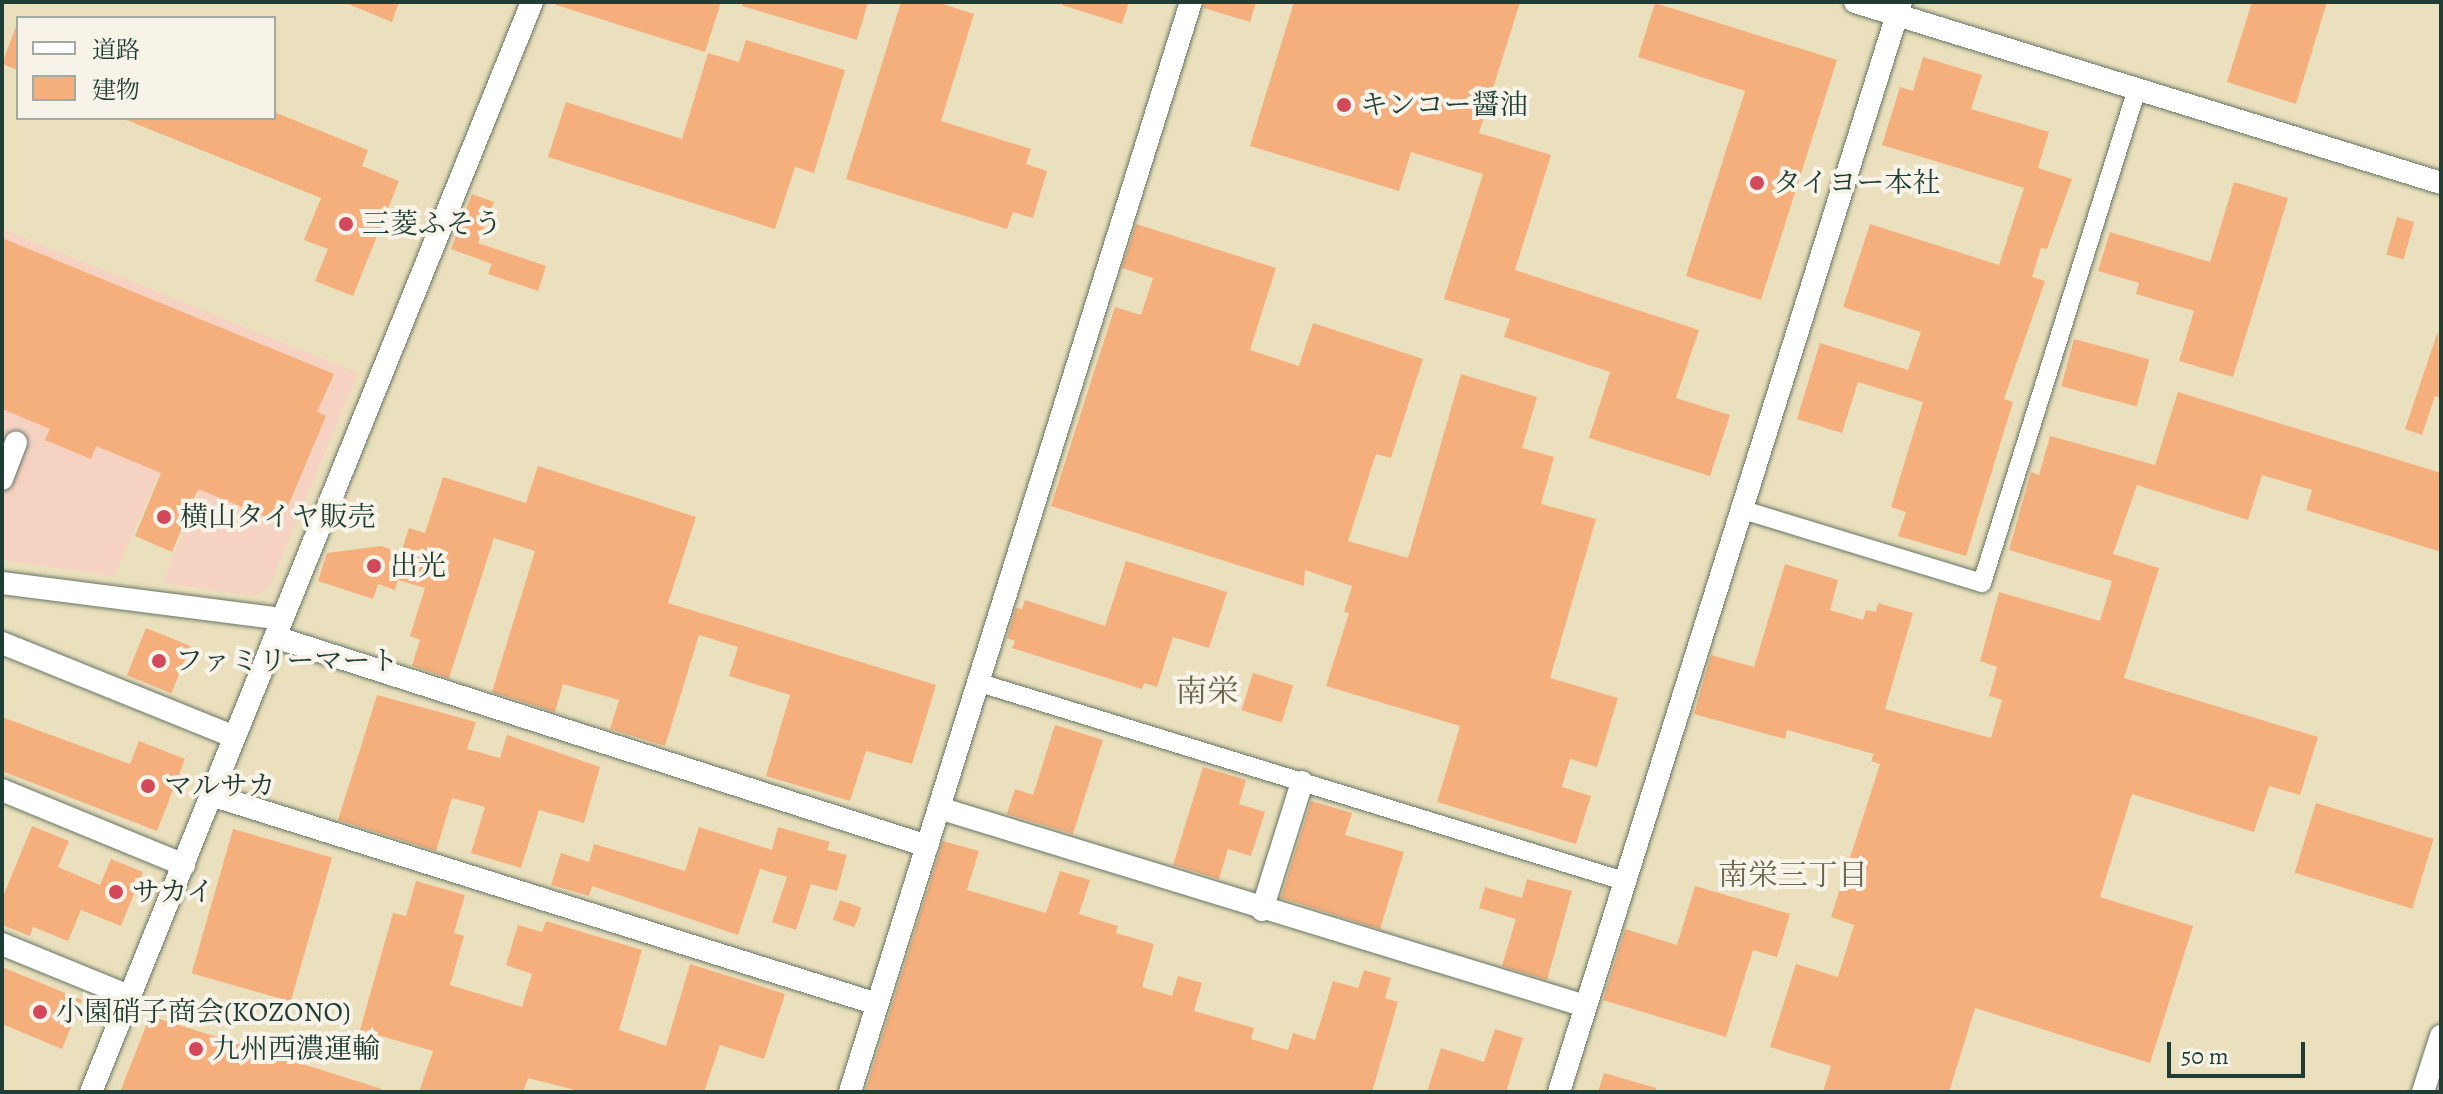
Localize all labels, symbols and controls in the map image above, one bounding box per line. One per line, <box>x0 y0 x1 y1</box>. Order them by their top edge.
legend <box>16 16 276 120</box>
text: 道路 <box>92 34 140 66</box>
text: 建物 <box>92 74 140 106</box>
place label: キンコー醤油 <box>1360 88 1528 122</box>
marker: キンコー醤油 <box>1335 96 1353 114</box>
place label: タイヨー本社 <box>1773 166 1941 200</box>
marker: タイヨー本社 <box>1748 174 1766 192</box>
place label: 三菱ふそう <box>362 207 502 241</box>
marker: 三菱ふそう <box>337 215 355 233</box>
place label: 横山タイヤ販売 <box>180 500 376 534</box>
marker: 横山タイヤ販売 <box>155 508 173 526</box>
place label: 出光 <box>390 549 446 583</box>
marker: 出光 <box>365 557 383 575</box>
place label: ファミリーマート <box>175 644 399 678</box>
marker: ファミリーマート <box>150 652 168 670</box>
district label: 南栄 <box>1175 672 1239 710</box>
place label: マルサカ <box>164 769 276 803</box>
marker: マルサカ <box>139 777 157 795</box>
district label: 南栄三丁目 <box>1718 857 1868 893</box>
place label: サカイ <box>132 875 216 909</box>
marker: サカイ <box>107 883 125 901</box>
place label: 小園硝子商会(KOZONO) <box>56 995 351 1029</box>
marker: 小園硝子商会(KOZONO) <box>31 1003 49 1021</box>
scale bar <box>2171 1026 2309 1076</box>
place label: 九州西濃運輸 <box>212 1032 380 1066</box>
marker: 九州西濃運輸 <box>187 1040 205 1058</box>
text: 50 m <box>2181 1040 2229 1072</box>

